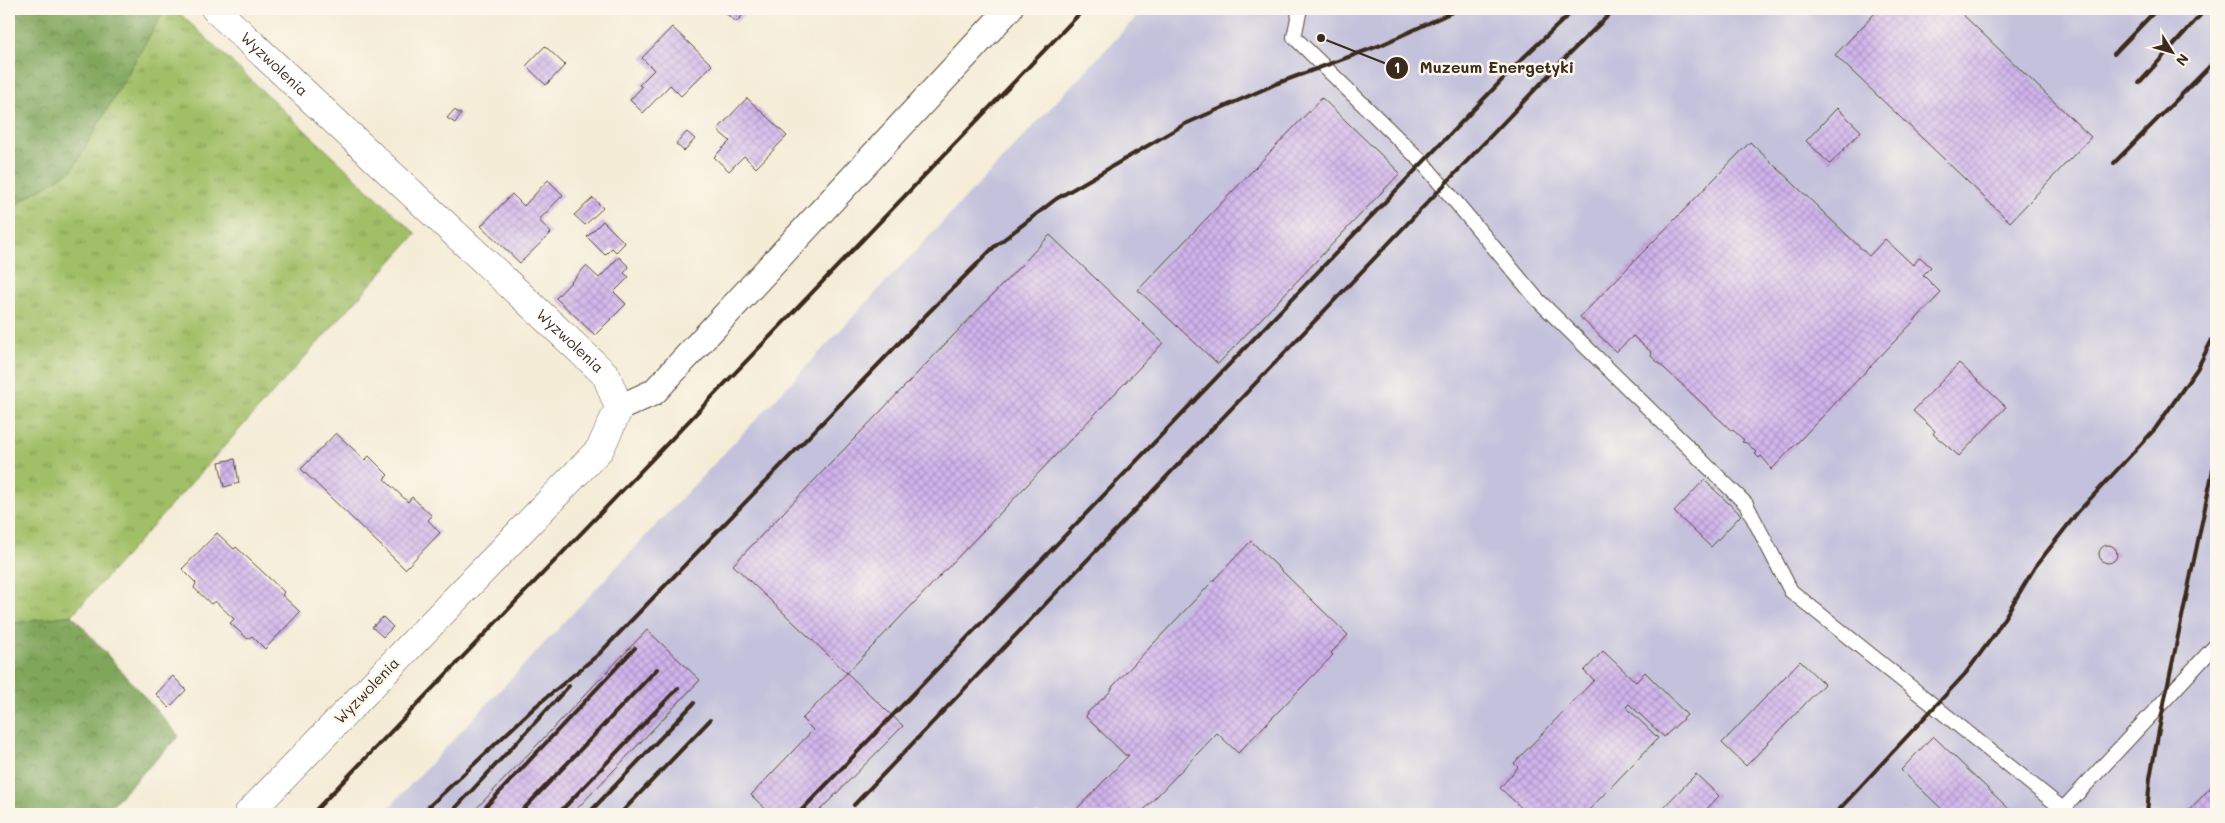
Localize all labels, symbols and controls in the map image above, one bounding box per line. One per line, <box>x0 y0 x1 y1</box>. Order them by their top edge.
street label: Wyzwolenia <box>237 27 313 100</box>
north arrow <box>2148 28 2198 78</box>
text: N <box>2172 50 2194 70</box>
callout: Muzeum Energetyki <box>1385 52 1584 83</box>
text: Muzeum Energetyki <box>1420 56 1574 77</box>
text: 1 <box>1394 57 1400 77</box>
street label: Wyzwolenia <box>533 304 608 377</box>
street label: Wyzwolenia <box>330 653 403 728</box>

